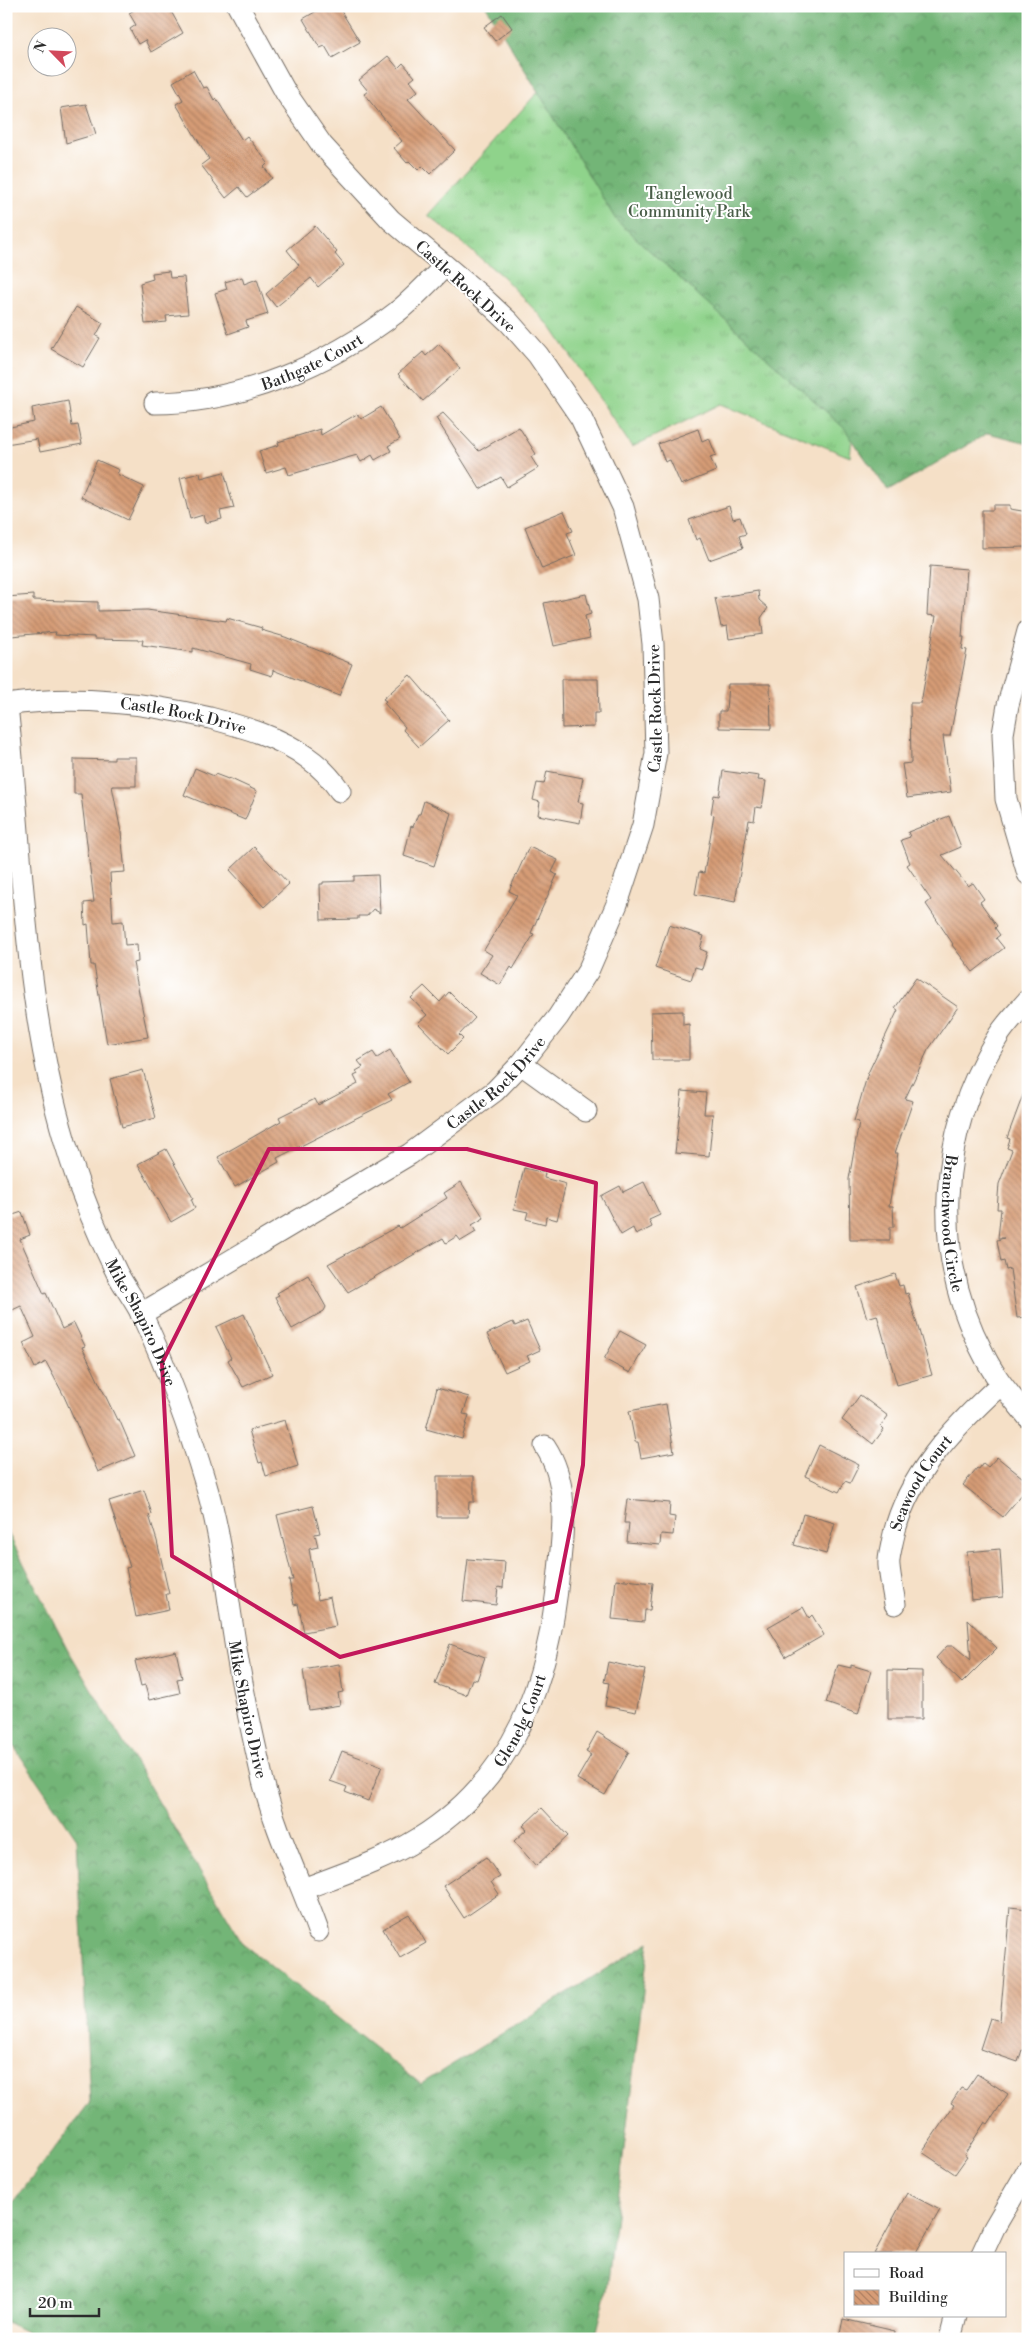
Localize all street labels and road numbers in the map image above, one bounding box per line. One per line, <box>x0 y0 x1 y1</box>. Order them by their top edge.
street label: Castle Rock Drive <box>411 236 520 337</box>
street label: Bathgate Court <box>258 329 367 395</box>
street label: Castle Rock Drive <box>644 644 667 774</box>
street label: Castle Rock Drive <box>119 694 249 739</box>
street label: Castle Rock Drive <box>443 1032 550 1134</box>
street label: Branchwood Circle <box>937 1152 967 1295</box>
street label: Mike Shapiro Drive <box>101 1256 180 1389</box>
street label: Seawood Court <box>886 1431 957 1534</box>
street label: Mike Shapiro Drive <box>224 1639 271 1781</box>
street label: Glenelg Court <box>490 1672 551 1771</box>

